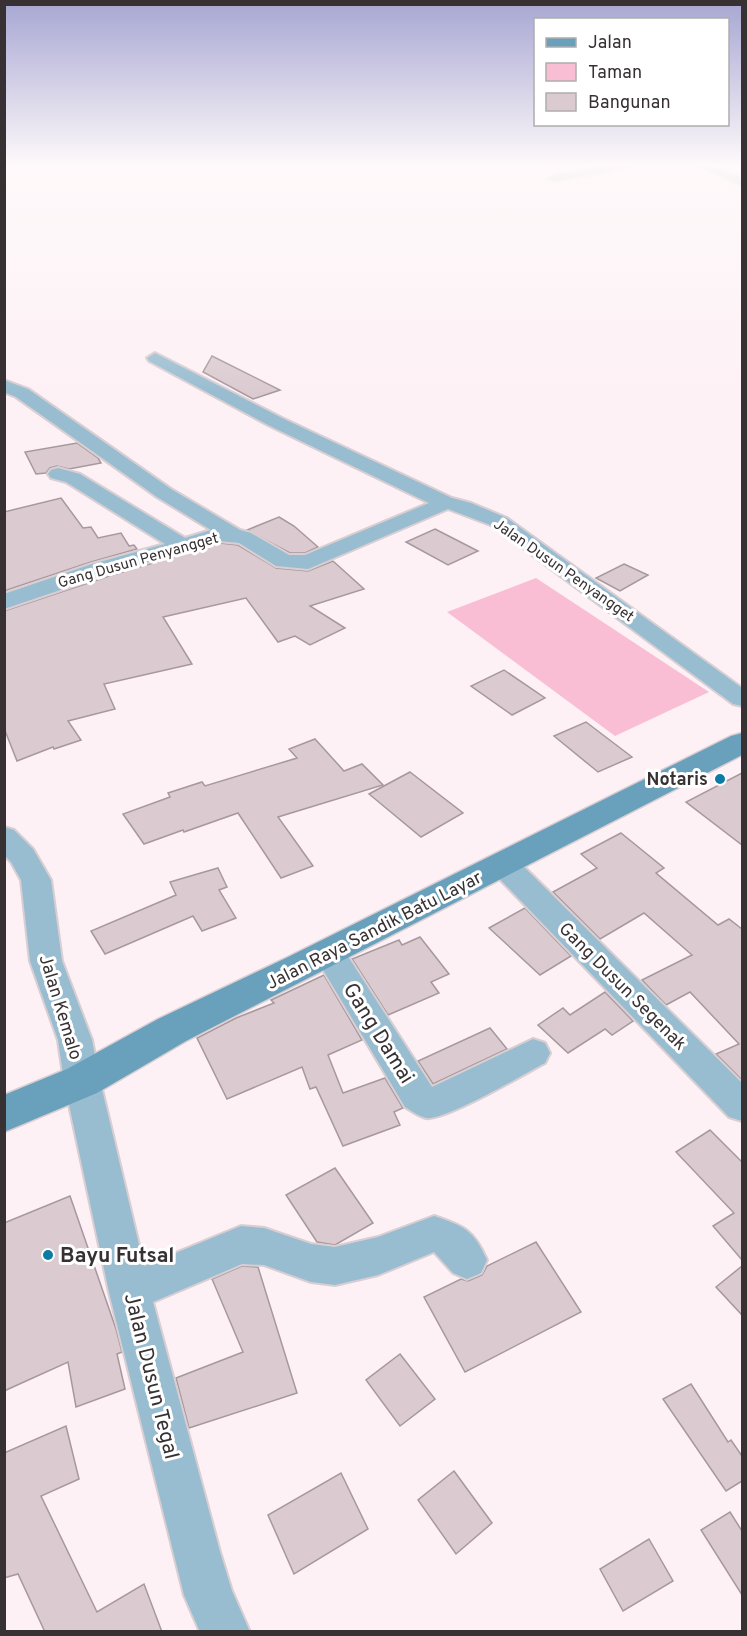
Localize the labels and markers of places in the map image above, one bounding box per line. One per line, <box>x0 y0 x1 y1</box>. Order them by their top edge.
place label: Notaris <box>647 769 708 792</box>
marker: Notaris <box>713 772 727 786</box>
place label: Bayu Futsal <box>60 1243 174 1270</box>
marker: Bayu Futsal <box>41 1248 55 1262</box>

